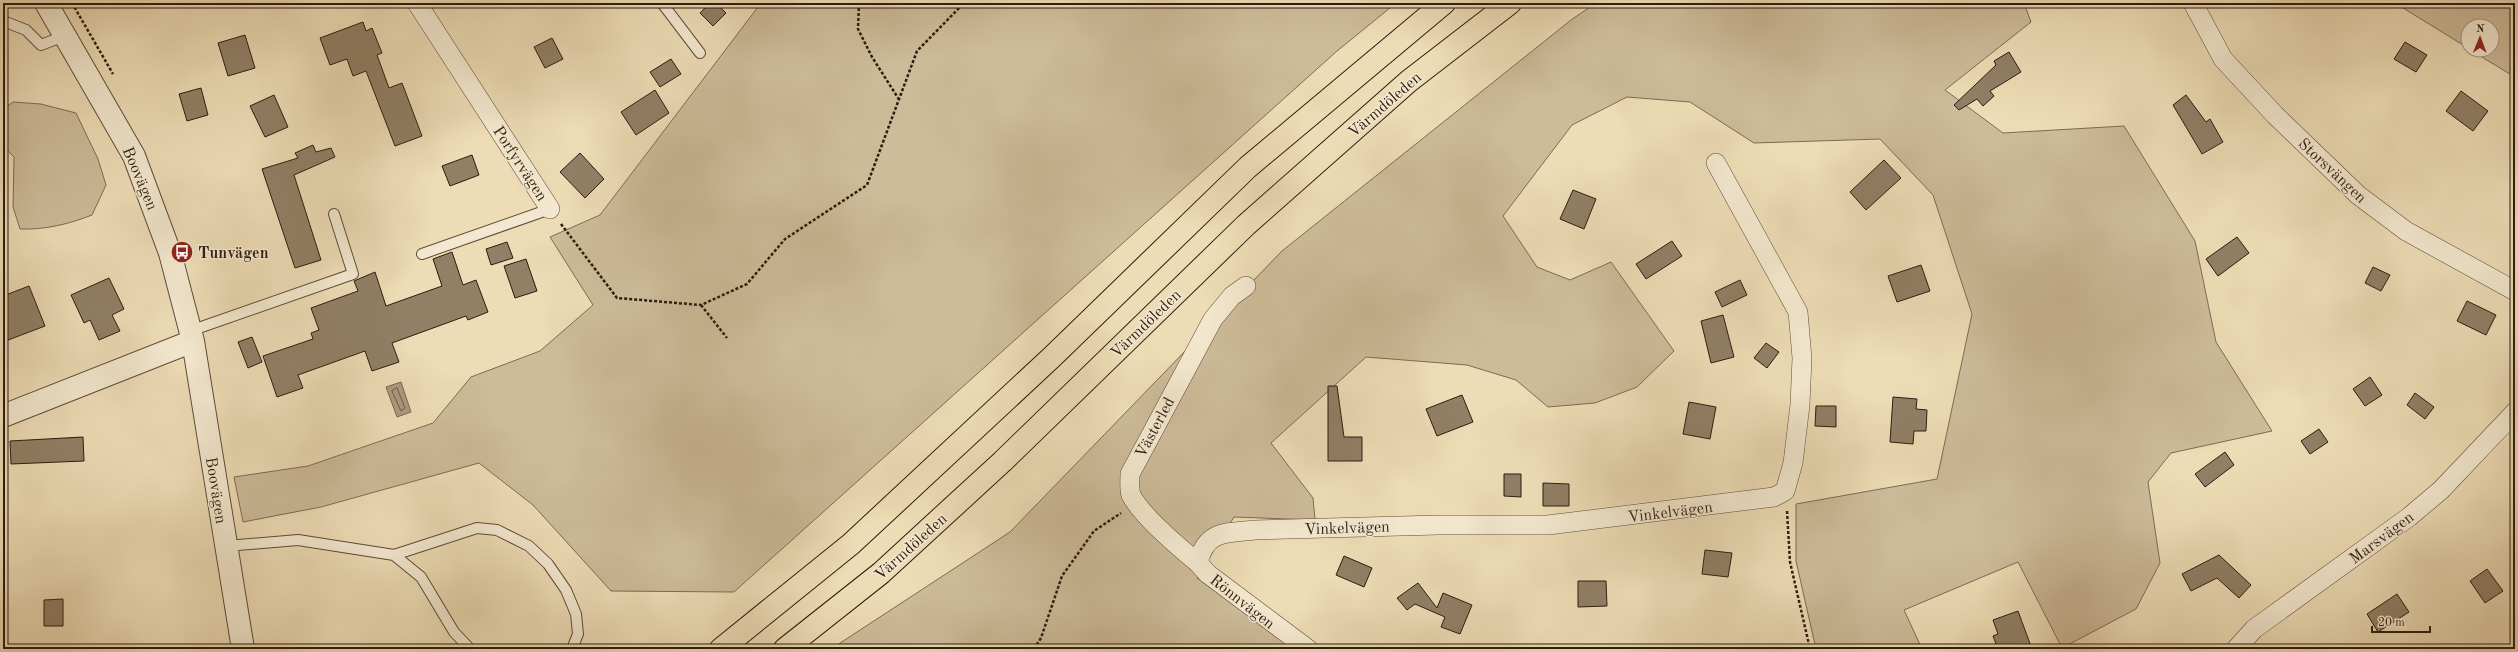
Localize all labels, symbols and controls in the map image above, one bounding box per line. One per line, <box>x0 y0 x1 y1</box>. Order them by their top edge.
north arrow <box>2460 18 2500 58</box>
text: N <box>2476 24 2485 35</box>
street label: Värmdöleden <box>1346 69 1425 141</box>
street label: Porfyrvägen <box>489 124 550 205</box>
street label: Storsvängen <box>2295 136 2369 207</box>
street label: Boovägen <box>119 145 160 213</box>
bus stop icon: Tunvägen <box>169 239 195 265</box>
place label: Tunvägen <box>198 246 269 262</box>
street label: Värmdöleden <box>1108 287 1185 362</box>
street label: Västerled <box>1133 395 1178 461</box>
street label: Boovägen <box>202 456 228 525</box>
street label: Vinkelvägen <box>1627 500 1714 526</box>
street label: Marsvägen <box>2347 509 2418 568</box>
street label: Värmdöleden <box>872 511 951 584</box>
street label: Vinkelvägen <box>1304 519 1390 538</box>
street label: Rönnvägen <box>1206 572 1278 633</box>
scale bar <box>2372 608 2430 634</box>
text: 20 m <box>2378 617 2405 629</box>

